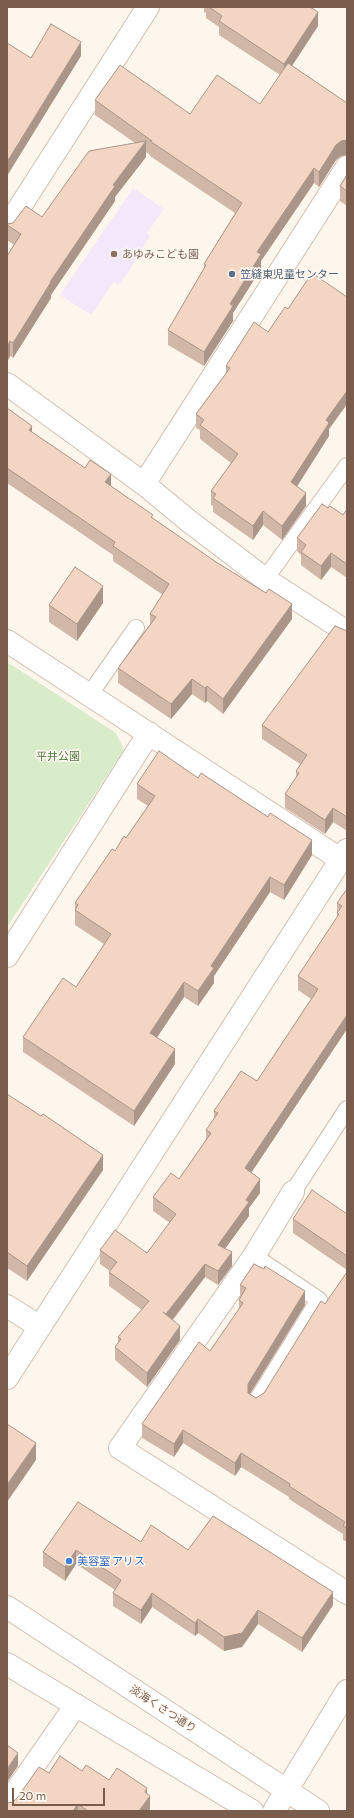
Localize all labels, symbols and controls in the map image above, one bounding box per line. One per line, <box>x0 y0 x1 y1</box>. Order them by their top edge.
place label: あゆみこども園 <box>122 247 199 261</box>
marker: あゆみこども園 <box>109 249 119 259</box>
place label: 笠縫東児童センター <box>240 267 339 281</box>
marker: 笠縫東児童センター <box>227 269 237 279</box>
park label: 平井公園 <box>36 749 80 763</box>
place label: 美容室 アリス <box>77 1554 145 1568</box>
marker: 美容室 アリス <box>64 1556 74 1566</box>
street label: 淡海くさつ通り <box>127 1682 199 1736</box>
scale bar <box>14 1780 107 1806</box>
text: 20 m <box>19 1788 46 1802</box>

